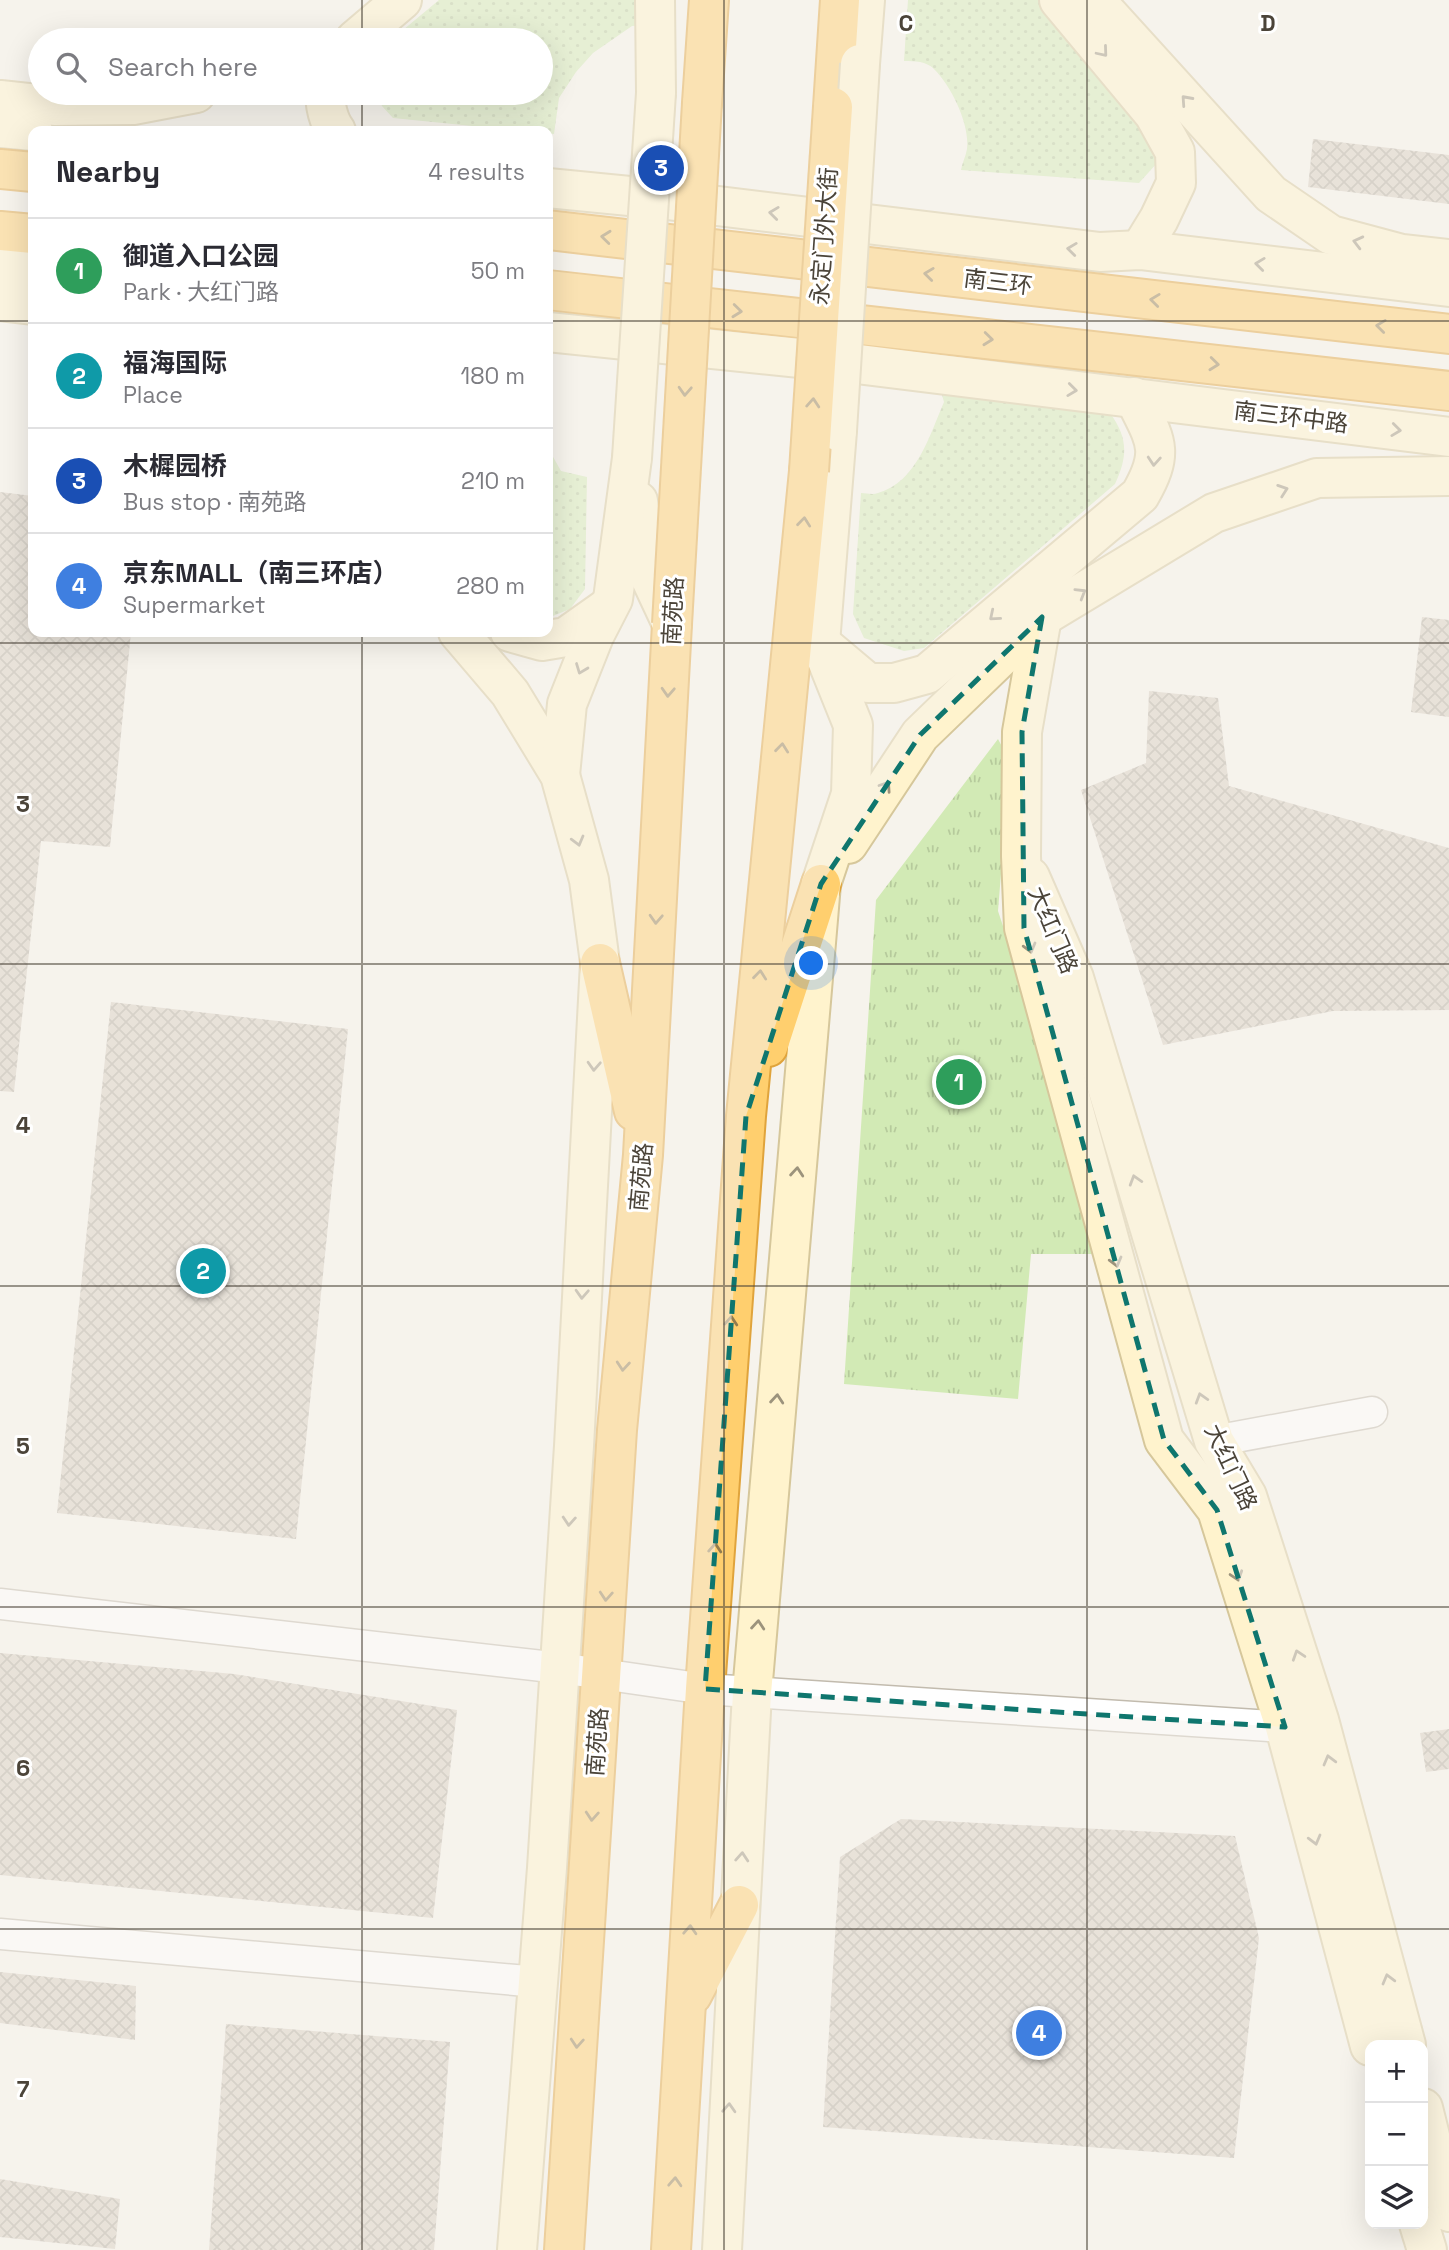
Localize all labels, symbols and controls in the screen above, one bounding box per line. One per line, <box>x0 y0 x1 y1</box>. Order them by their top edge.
text: C <box>899 8 913 38</box>
text: D <box>1260 8 1276 38</box>
search box <box>28 28 553 105</box>
one-way arrow <box>1095 44 1107 57</box>
icon: search <box>52 48 90 86</box>
text: Search here <box>108 50 258 84</box>
one-way arrow <box>1181 95 1194 108</box>
pin: 3 <box>638 142 684 194</box>
text: Nearby <box>56 152 160 191</box>
text: 4 results <box>428 157 525 187</box>
street label: 永定门外大街 <box>804 166 844 306</box>
one-way arrow <box>768 205 779 220</box>
one-way arrow <box>600 229 612 244</box>
one-way arrow <box>1352 236 1364 250</box>
text: 御道入口公园 <box>123 239 279 273</box>
one-way arrow <box>1067 241 1078 256</box>
text: 1 <box>74 256 84 286</box>
text: 50 m <box>471 256 525 286</box>
one-way arrow <box>1254 257 1265 272</box>
street label: 南三环 <box>962 263 1034 301</box>
one-way arrow <box>923 266 935 281</box>
text: Park · 大红门路 <box>123 277 279 307</box>
one-way arrow <box>1149 292 1161 307</box>
one-way arrow <box>732 303 743 318</box>
one-way arrow <box>1375 319 1387 334</box>
one-way arrow <box>982 331 994 346</box>
text: 福海国际 <box>123 346 227 380</box>
one-way arrow <box>1208 357 1220 372</box>
text: 2 <box>72 361 86 391</box>
text: 180 m <box>461 361 525 391</box>
text: Place <box>123 380 183 410</box>
one-way arrow <box>1066 382 1078 397</box>
one-way arrow <box>678 386 693 397</box>
street label: 南三环中路 <box>1232 395 1350 439</box>
one-way arrow <box>805 397 820 408</box>
one-way arrow <box>1390 423 1402 438</box>
text: 木樨园桥 <box>123 449 227 483</box>
one-way arrow <box>1147 455 1162 466</box>
text: 3 <box>72 466 86 496</box>
text: 210 m <box>461 466 525 496</box>
one-way arrow <box>1276 484 1288 498</box>
text: Bus stop · 南苑路 <box>123 487 306 517</box>
one-way arrow <box>796 516 811 527</box>
text: 京东MALL（南三环店） <box>123 556 399 590</box>
text: 4 <box>72 571 86 601</box>
text: 280 m <box>456 571 525 601</box>
street label: 南苑路 <box>656 576 690 646</box>
one-way arrow <box>1074 589 1087 602</box>
text: Supermarket <box>123 590 265 620</box>
one-way arrow <box>990 607 1002 620</box>
one-way arrow <box>576 662 590 674</box>
one-way arrow <box>661 687 676 698</box>
one-way arrow <box>774 743 789 754</box>
one-way arrow <box>878 781 890 794</box>
text: 3 <box>16 789 30 819</box>
one-way arrow <box>570 835 584 847</box>
street label: 大红门路 <box>1021 882 1085 978</box>
one-way arrow <box>649 914 664 925</box>
one-way arrow <box>1021 942 1036 954</box>
your location <box>794 946 828 980</box>
one-way arrow <box>752 969 767 980</box>
pin: 1 <box>936 1056 982 1108</box>
one-way arrow <box>587 1061 602 1072</box>
text: 4 <box>16 1110 31 1140</box>
street label: 南苑路 <box>623 1141 659 1213</box>
one-way arrow <box>789 1166 804 1178</box>
one-way arrow <box>1129 1174 1144 1186</box>
pin: 2 <box>180 1245 226 1297</box>
one-way arrow <box>1107 1256 1122 1268</box>
one-way arrow <box>575 1288 590 1299</box>
one-way arrow <box>723 1315 738 1326</box>
one-way arrow <box>616 1360 631 1371</box>
one-way arrow <box>1194 1392 1209 1404</box>
one-way arrow <box>769 1393 784 1404</box>
street label: 大红门路 <box>1198 1419 1264 1515</box>
text: 5 <box>16 1431 30 1461</box>
one-way arrow <box>562 1515 577 1526</box>
one-way arrow <box>707 1542 722 1553</box>
one-way arrow <box>1229 1569 1244 1581</box>
one-way arrow <box>599 1591 614 1602</box>
one-way arrow <box>750 1620 765 1631</box>
one-way arrow <box>1292 1650 1306 1662</box>
street label: 南苑路 <box>580 1707 614 1777</box>
text: 6 <box>16 1753 30 1783</box>
one-way arrow <box>1322 1754 1337 1766</box>
one-way arrow <box>585 1811 600 1822</box>
one-way arrow <box>1307 1834 1322 1846</box>
one-way arrow <box>734 1851 749 1862</box>
one-way arrow <box>683 1925 698 1936</box>
one-way arrow <box>1382 1974 1396 1986</box>
pin: 4 <box>1016 2007 1062 2059</box>
one-way arrow <box>570 2038 585 2049</box>
map controls <box>1365 2040 1428 2229</box>
button: + <box>1365 2040 1428 2103</box>
text: 7 <box>17 2074 30 2104</box>
one-way arrow <box>722 2103 737 2114</box>
button: − <box>1365 2103 1428 2166</box>
button: layers <box>1365 2166 1428 2229</box>
one-way arrow <box>668 2176 683 2187</box>

